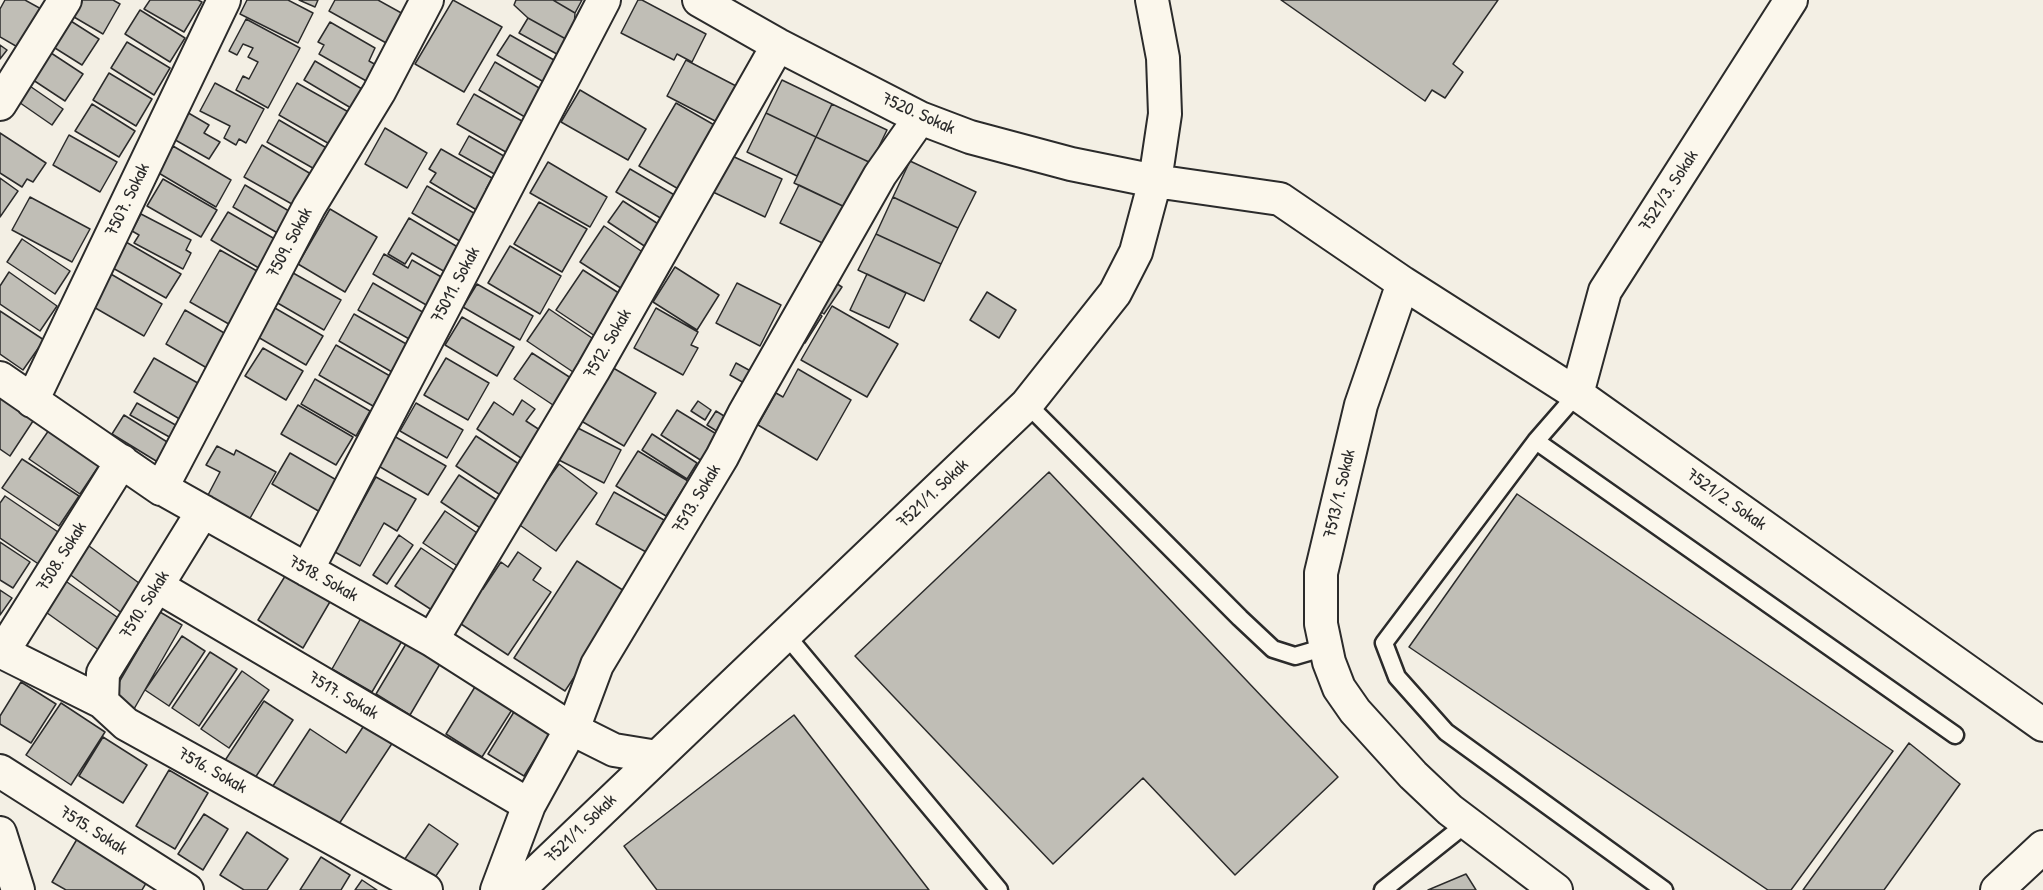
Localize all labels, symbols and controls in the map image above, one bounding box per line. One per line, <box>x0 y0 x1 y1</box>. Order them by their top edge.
street label: 7520. Sokak <box>878 88 958 140</box>
street label: 7521/3. Sokak <box>1635 146 1703 236</box>
street label: 7507. Sokak <box>101 160 155 240</box>
street label: 7509. Sokak <box>262 204 318 282</box>
street label: 75011. Sokak <box>427 243 485 327</box>
street label: 7512. Sokak <box>579 305 637 383</box>
street label: 7513/1. Sokak <box>1319 447 1361 541</box>
street label: 7521/1. Sokak <box>893 455 973 533</box>
street label: 7513. Sokak <box>668 461 726 537</box>
street label: 7521/2. Sokak <box>1682 464 1770 536</box>
street label: 7508. Sokak <box>32 518 92 596</box>
street label: 7518. Sokak <box>284 551 362 607</box>
street label: 7510. Sokak <box>116 567 174 643</box>
street label: 7517. Sokak <box>304 667 382 725</box>
street label: 7516. Sokak <box>174 743 250 799</box>
street label: 7521/1. Sokak <box>541 790 621 868</box>
street label: 7515. Sokak <box>55 802 131 860</box>

